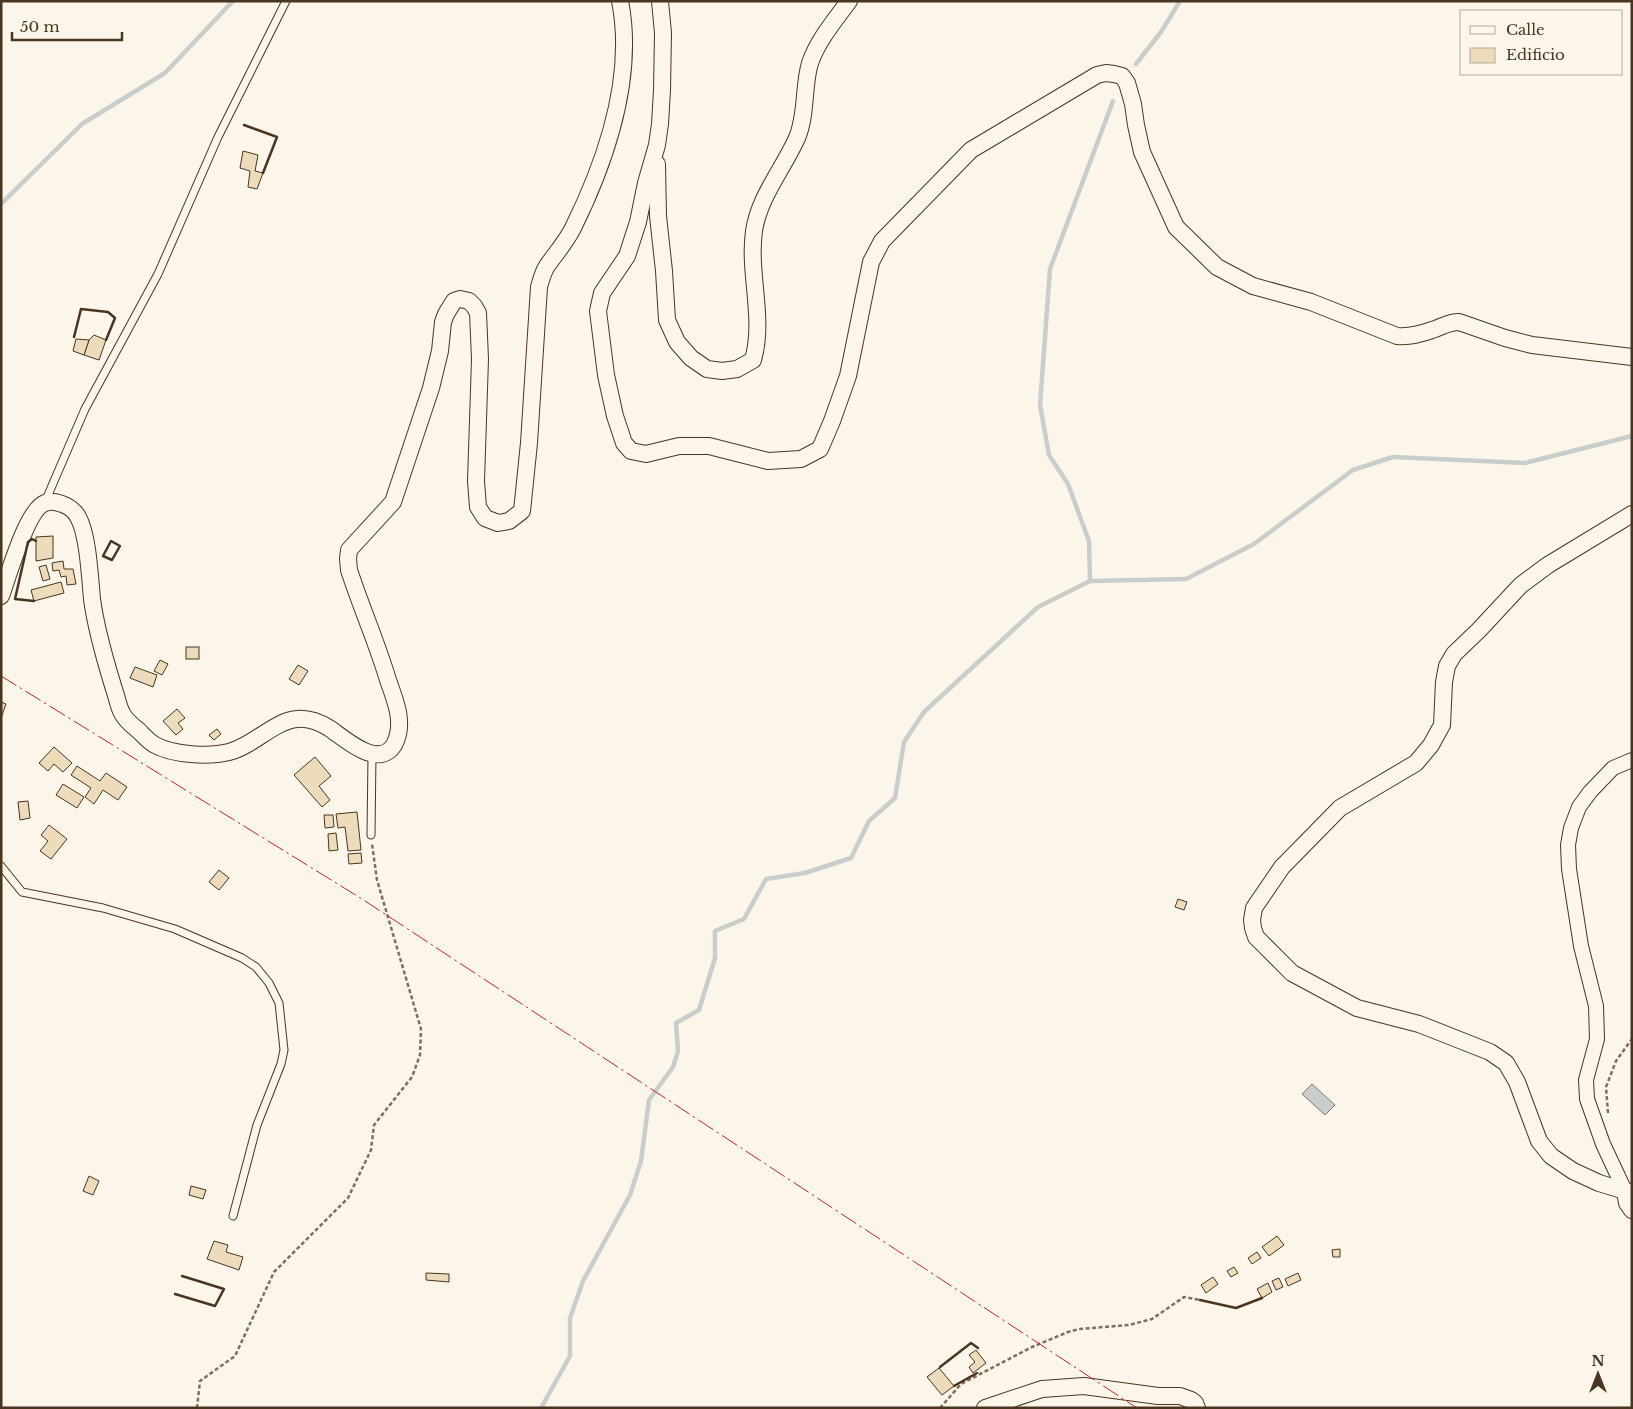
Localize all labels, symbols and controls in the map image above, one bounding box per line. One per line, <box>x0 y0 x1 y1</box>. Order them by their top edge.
scale bar <box>12 10 122 42</box>
legend <box>1460 10 1623 75</box>
text: 50 m <box>20 17 60 36</box>
text: Calle <box>1506 20 1545 39</box>
text: Edificio <box>1506 45 1565 64</box>
north arrow <box>1573 1349 1623 1399</box>
text: N <box>1591 1352 1605 1370</box>

